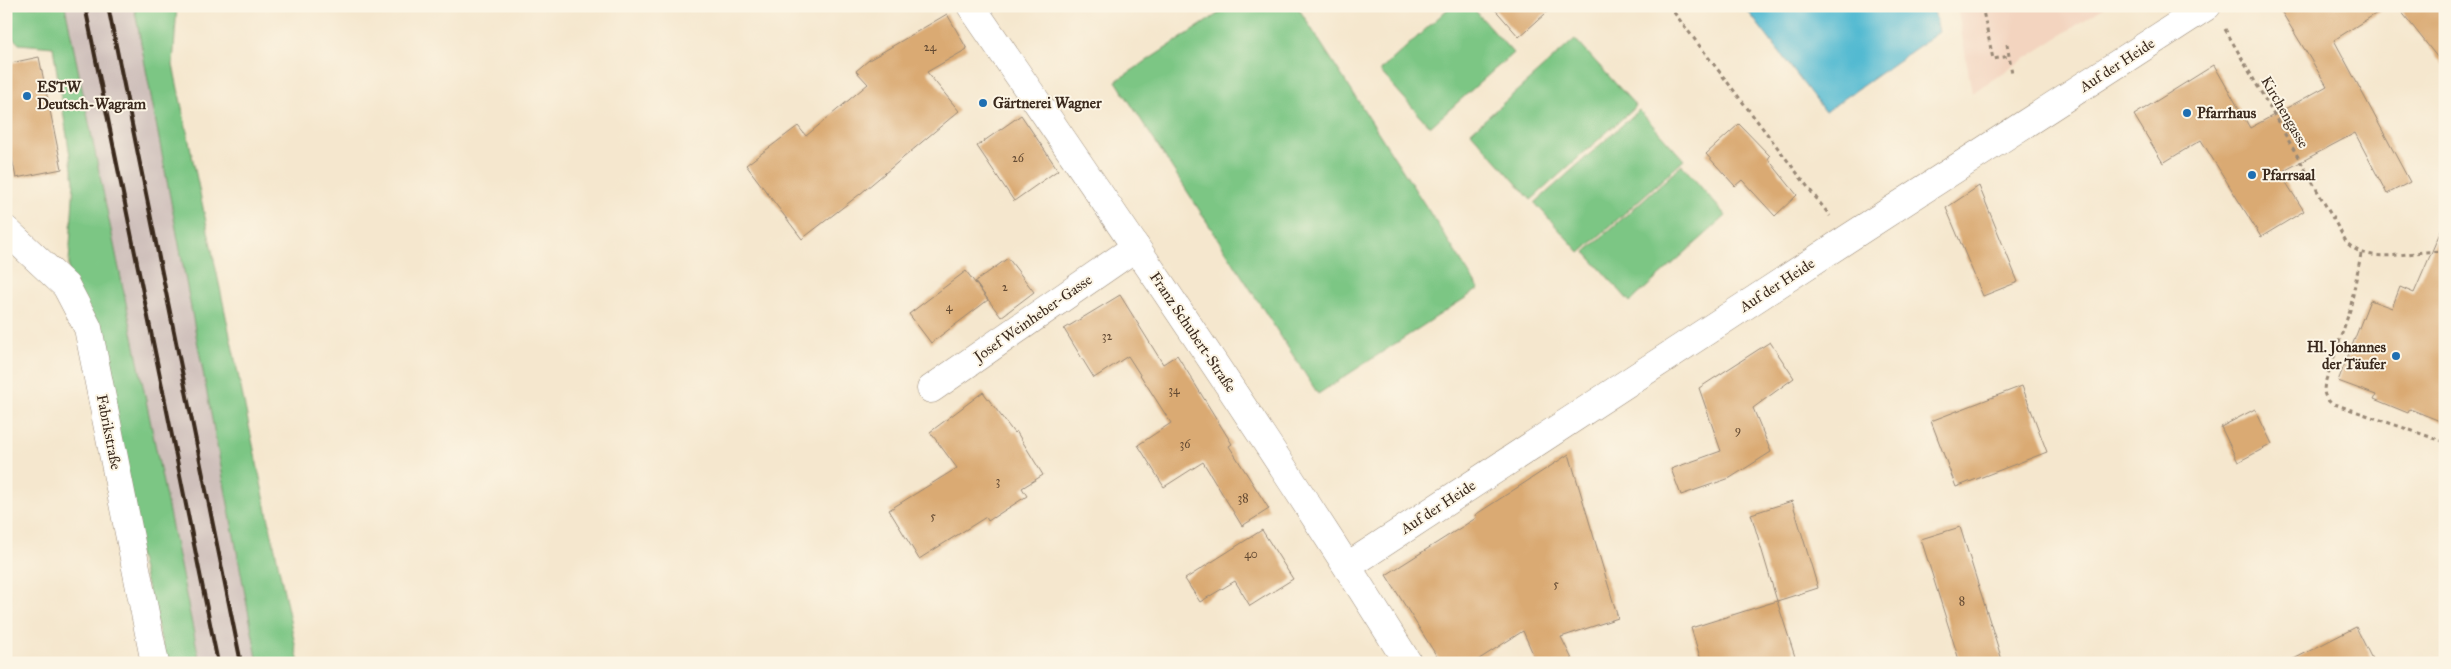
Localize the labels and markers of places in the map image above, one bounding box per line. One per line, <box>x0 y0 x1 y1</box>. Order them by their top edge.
place label: ESTW Deutsch-Wagram <box>37 78 146 114</box>
marker: ESTW Deutsch-Wagram <box>21 90 33 102</box>
place label: Gärtnerei Wagner <box>993 94 1102 113</box>
marker: Gärtnerei Wagner <box>977 97 989 109</box>
place label: Pfarrhaus <box>2197 104 2257 122</box>
marker: Pfarrhaus <box>2181 107 2193 119</box>
place label: Pfarrsaal <box>2262 166 2316 184</box>
marker: Pfarrsaal <box>2246 169 2258 181</box>
place label: Hl. Johannes der Täufer <box>2307 338 2387 373</box>
marker: Hl. Johannes der Täufer <box>2390 350 2402 362</box>

